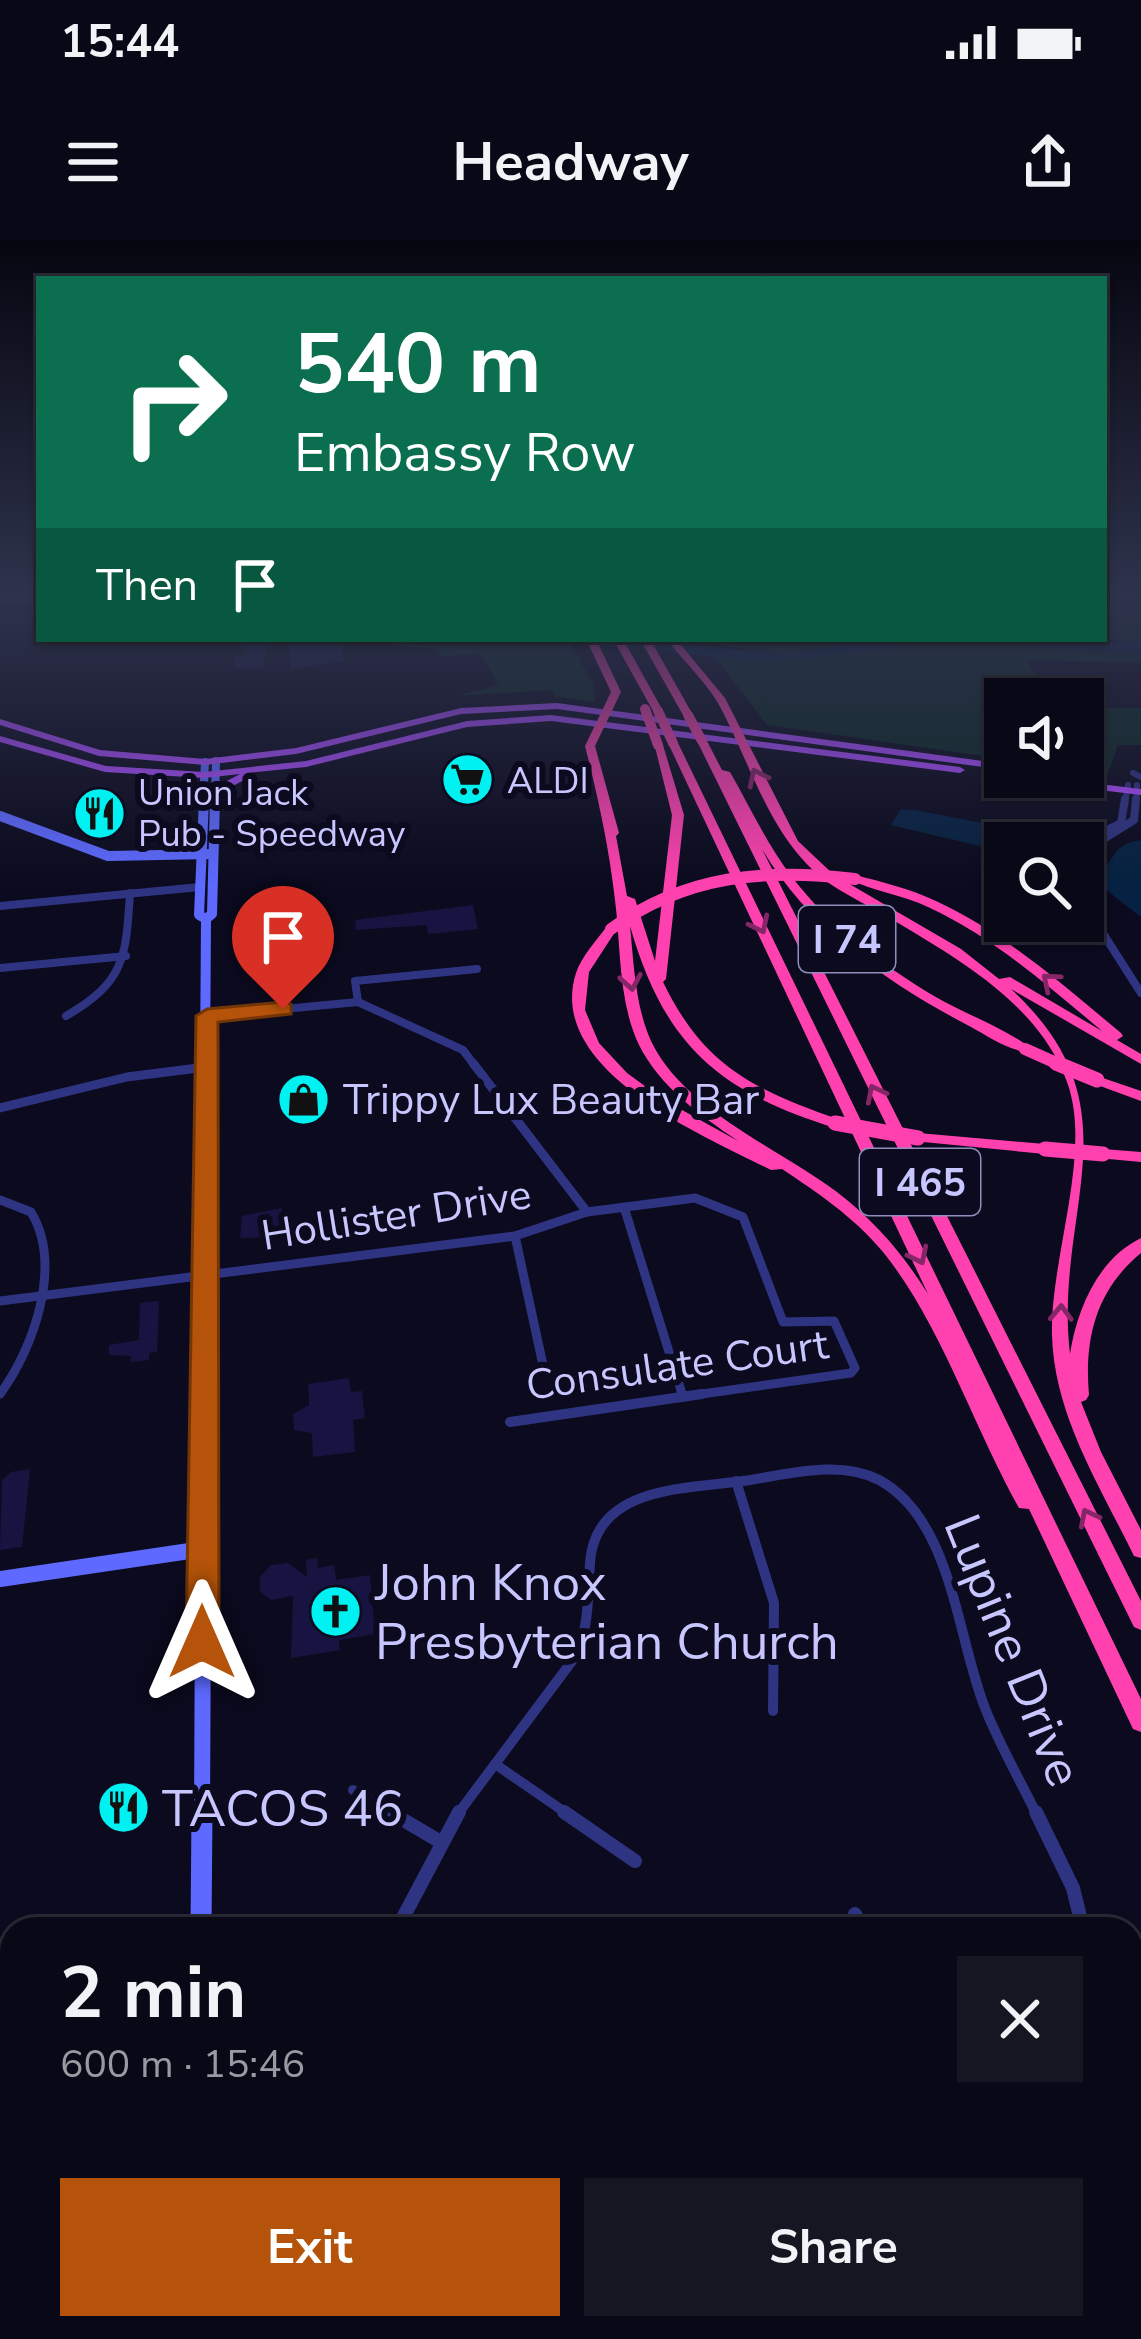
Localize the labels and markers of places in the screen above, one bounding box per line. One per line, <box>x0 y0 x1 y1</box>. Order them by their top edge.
supermarket icon: ALDI <box>440 752 496 808</box>
place label: ALDI <box>507 757 589 806</box>
place label: Union Jack Pub - Speedway <box>138 769 406 859</box>
restaurant icon: Union Jack Pub - Speedway <box>71 785 127 841</box>
pin <box>232 886 334 1009</box>
shop icon: Trippy Lux Beauty Bar <box>276 1071 332 1127</box>
place label: Trippy Lux Beauty Bar <box>343 1072 759 1129</box>
place label: John Knox Presbyterian Church <box>374 1548 839 1677</box>
church icon: John Knox Presbyterian Church <box>308 1583 364 1639</box>
place label: TACOS 46 <box>162 1774 403 1844</box>
restaurant icon: TACOS 46 <box>95 1780 151 1836</box>

